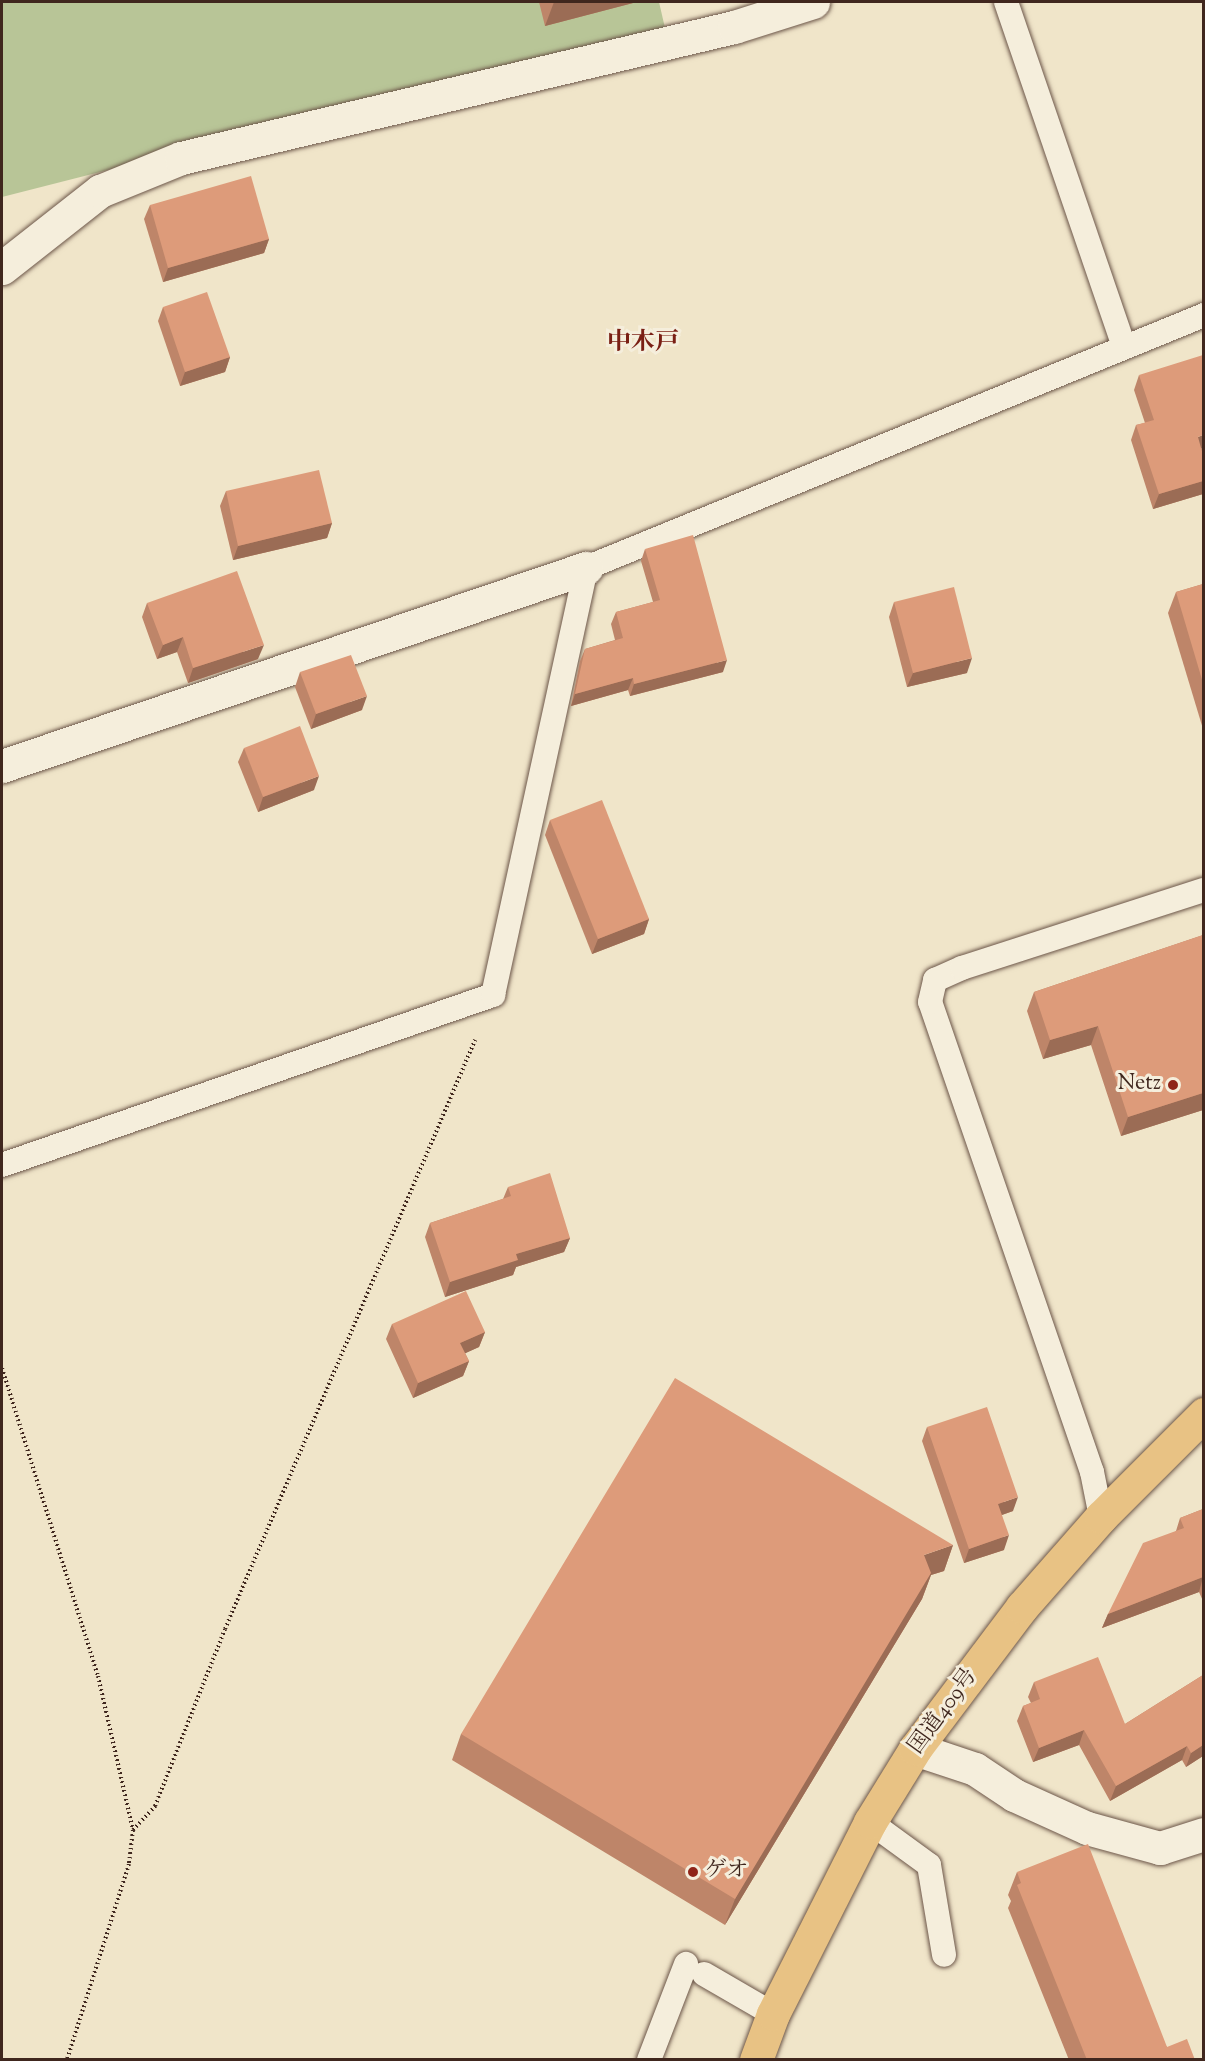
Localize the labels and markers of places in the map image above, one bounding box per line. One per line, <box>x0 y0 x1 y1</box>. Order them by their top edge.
place label: Netz <box>1118 1072 1161 1098</box>
marker: Netz <box>1166 1078 1180 1092</box>
place label: ゲオ <box>705 1859 749 1885</box>
marker: ゲオ <box>686 1865 700 1879</box>

